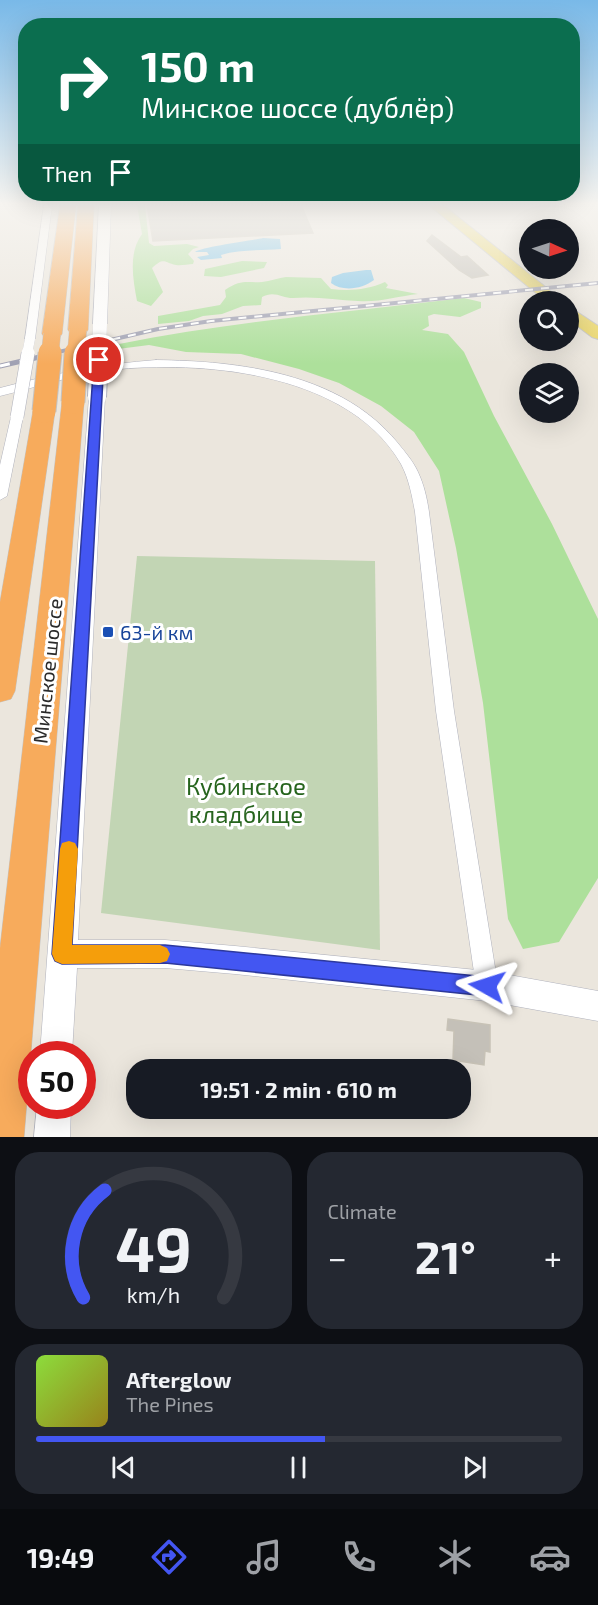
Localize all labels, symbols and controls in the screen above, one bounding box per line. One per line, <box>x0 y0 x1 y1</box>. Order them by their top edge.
text: 150 m <box>141 40 255 90</box>
icon: right <box>42 42 120 120</box>
text: Минское шоссе (дублёр) <box>141 91 454 123</box>
icon: arrive <box>104 156 137 189</box>
text: Then <box>42 160 92 186</box>
north arrow <box>519 219 579 279</box>
map controls <box>519 219 579 423</box>
button: search <box>519 291 579 351</box>
pin <box>73 334 124 385</box>
icon: arrive <box>82 343 115 376</box>
button: layers <box>519 363 579 423</box>
street label: Минское шоссе <box>27 597 67 745</box>
place label: 63-й км <box>120 620 193 644</box>
marker: 63-й км <box>101 625 115 639</box>
park label: Кубинское кладбище <box>186 771 306 828</box>
position arrow <box>455 954 519 1018</box>
speed limit sign: 50 <box>18 1041 96 1119</box>
text: 19:51 · 2 min · 610 m <box>200 1076 397 1102</box>
text: Climate <box>328 1199 397 1223</box>
text: 49 <box>115 1210 192 1285</box>
text: 21° <box>415 1229 476 1283</box>
text: − <box>328 1237 347 1277</box>
text: + <box>544 1237 562 1277</box>
text: km/h <box>127 1282 180 1307</box>
text: Afterglow <box>126 1366 231 1392</box>
text: The Pines <box>126 1392 214 1416</box>
icon: previous <box>107 1451 140 1484</box>
icon: pause <box>282 1451 315 1484</box>
icon: next <box>458 1451 491 1484</box>
icon: directions <box>148 1536 190 1578</box>
icon: music <box>243 1536 285 1578</box>
icon: phone <box>338 1536 380 1578</box>
icon: climate <box>434 1536 476 1578</box>
icon: car <box>529 1536 571 1578</box>
text: 19:49 <box>27 1541 94 1573</box>

